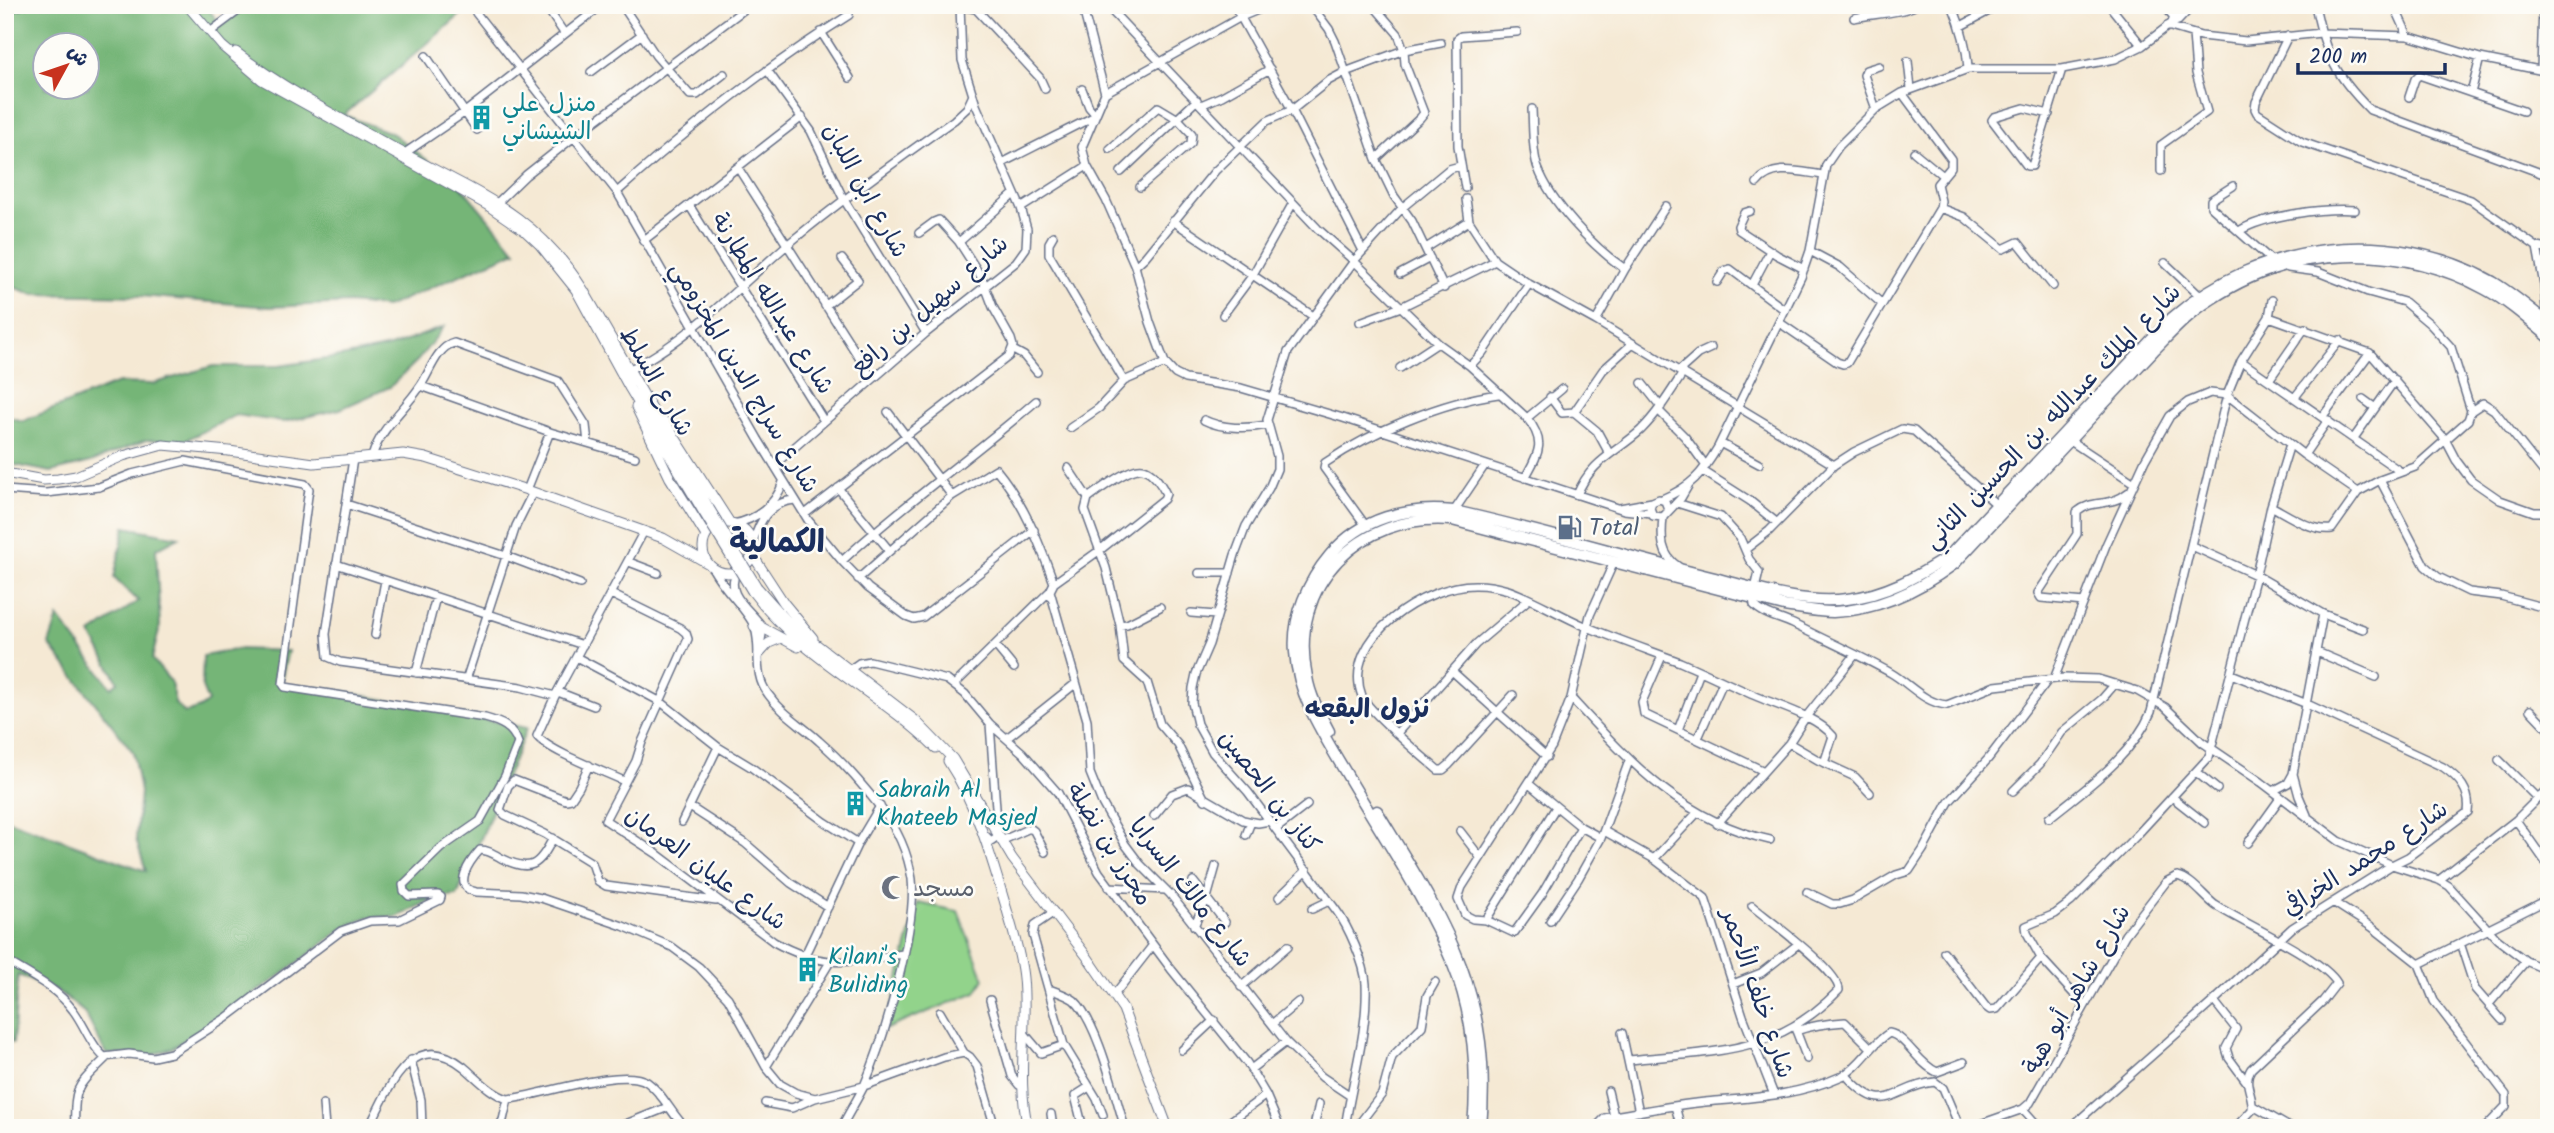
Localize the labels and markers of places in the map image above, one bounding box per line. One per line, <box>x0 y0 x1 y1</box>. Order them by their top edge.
place label: منزل علي الشيشاني <box>502 85 596 152</box>
building icon: منزل علي الشيشاني <box>468 103 496 131</box>
place label: Total <box>1589 509 1639 548</box>
fuel station icon: Total <box>1555 513 1583 541</box>
place label: Sabraih Al Khateeb Masjed <box>876 771 1038 838</box>
building icon: Sabraih Al Khateeb Masjed <box>842 789 870 817</box>
place label: مسجد <box>913 870 975 909</box>
mosque icon: مسجد <box>879 874 907 902</box>
place label: Kilani's Buliding <box>828 938 908 1005</box>
building icon: Kilani's Buliding <box>794 956 822 984</box>

